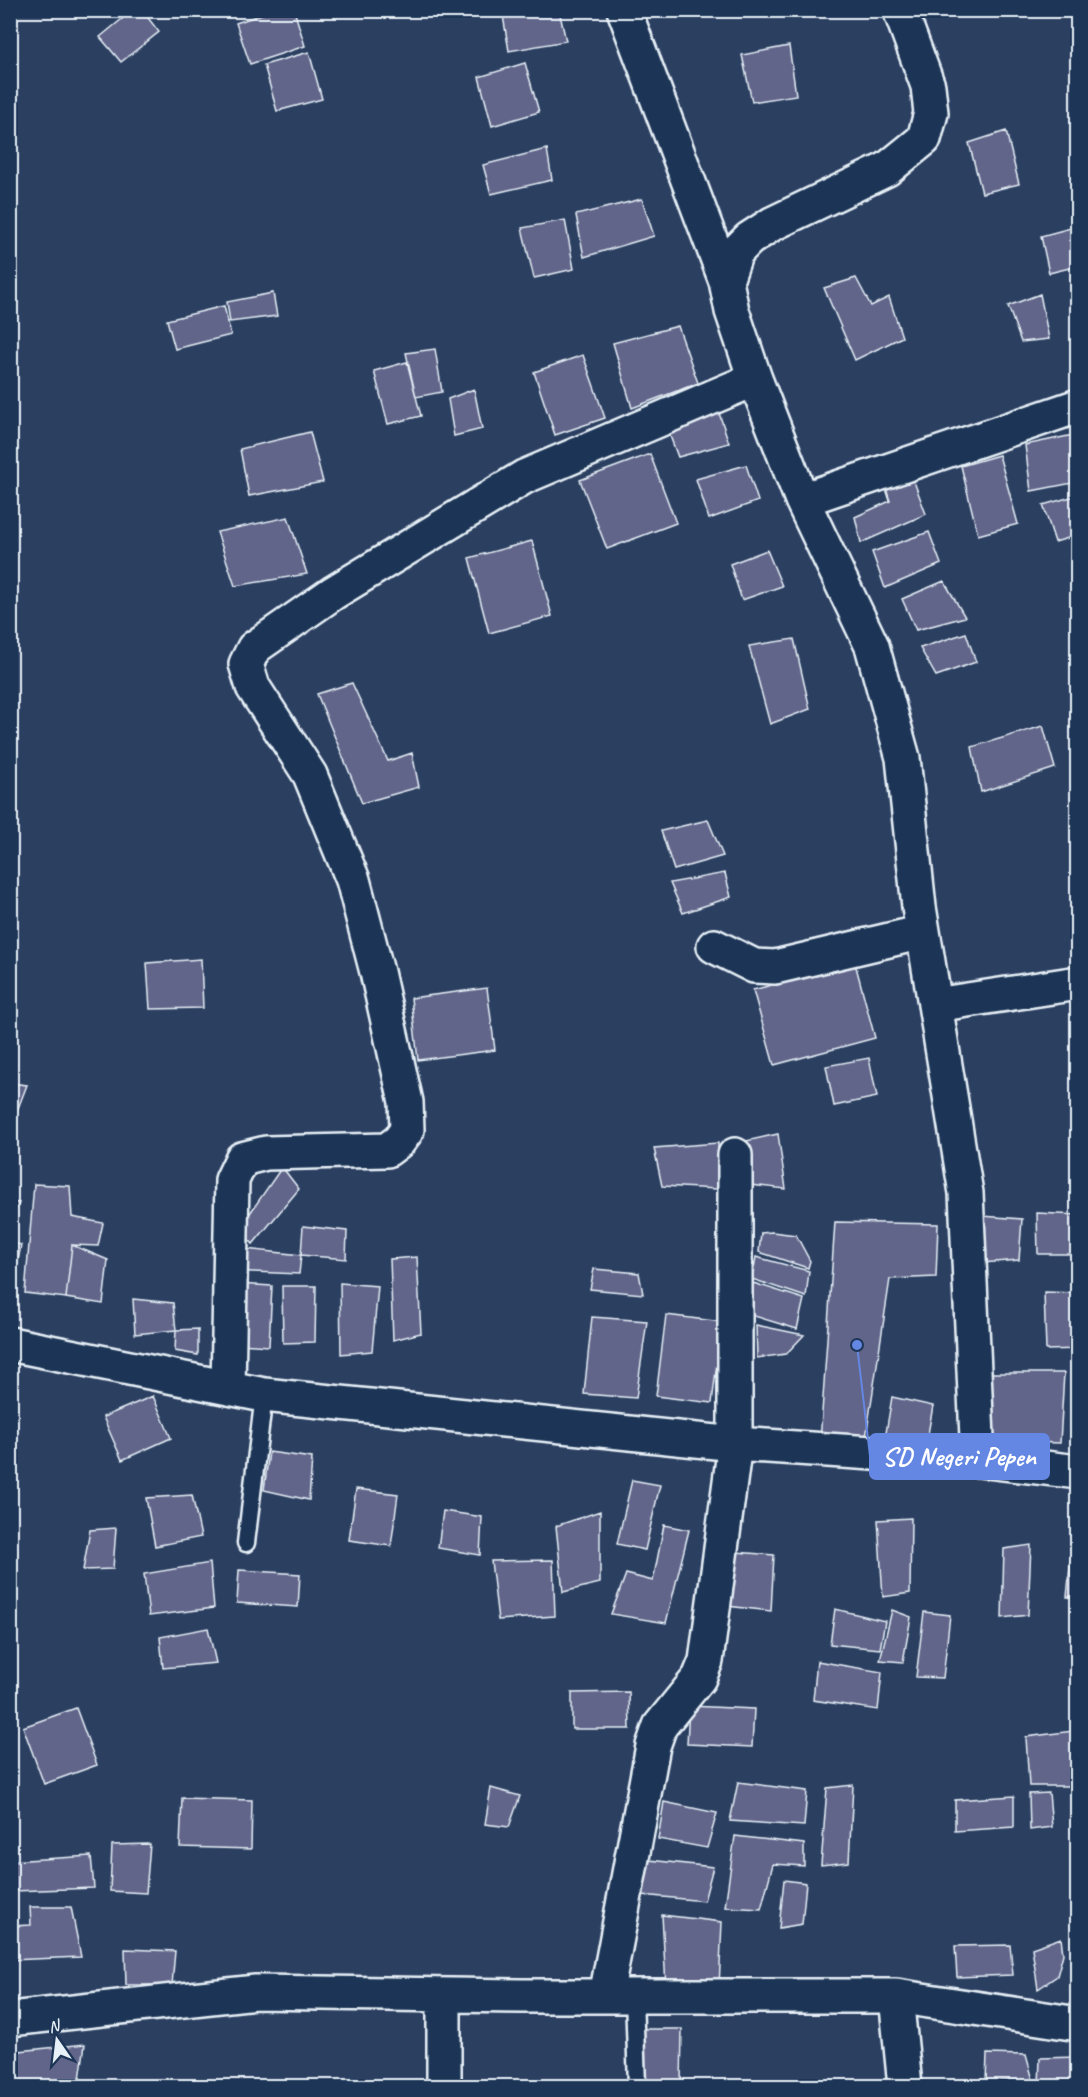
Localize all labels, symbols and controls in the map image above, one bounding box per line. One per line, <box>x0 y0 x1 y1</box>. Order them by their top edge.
callout: SD Negeri Pepen <box>870 1434 1049 1479</box>
text: SD Negeri Pepen <box>882 1439 1038 1473</box>
north arrow <box>27 2010 87 2070</box>
text: N <box>46 2015 64 2037</box>

